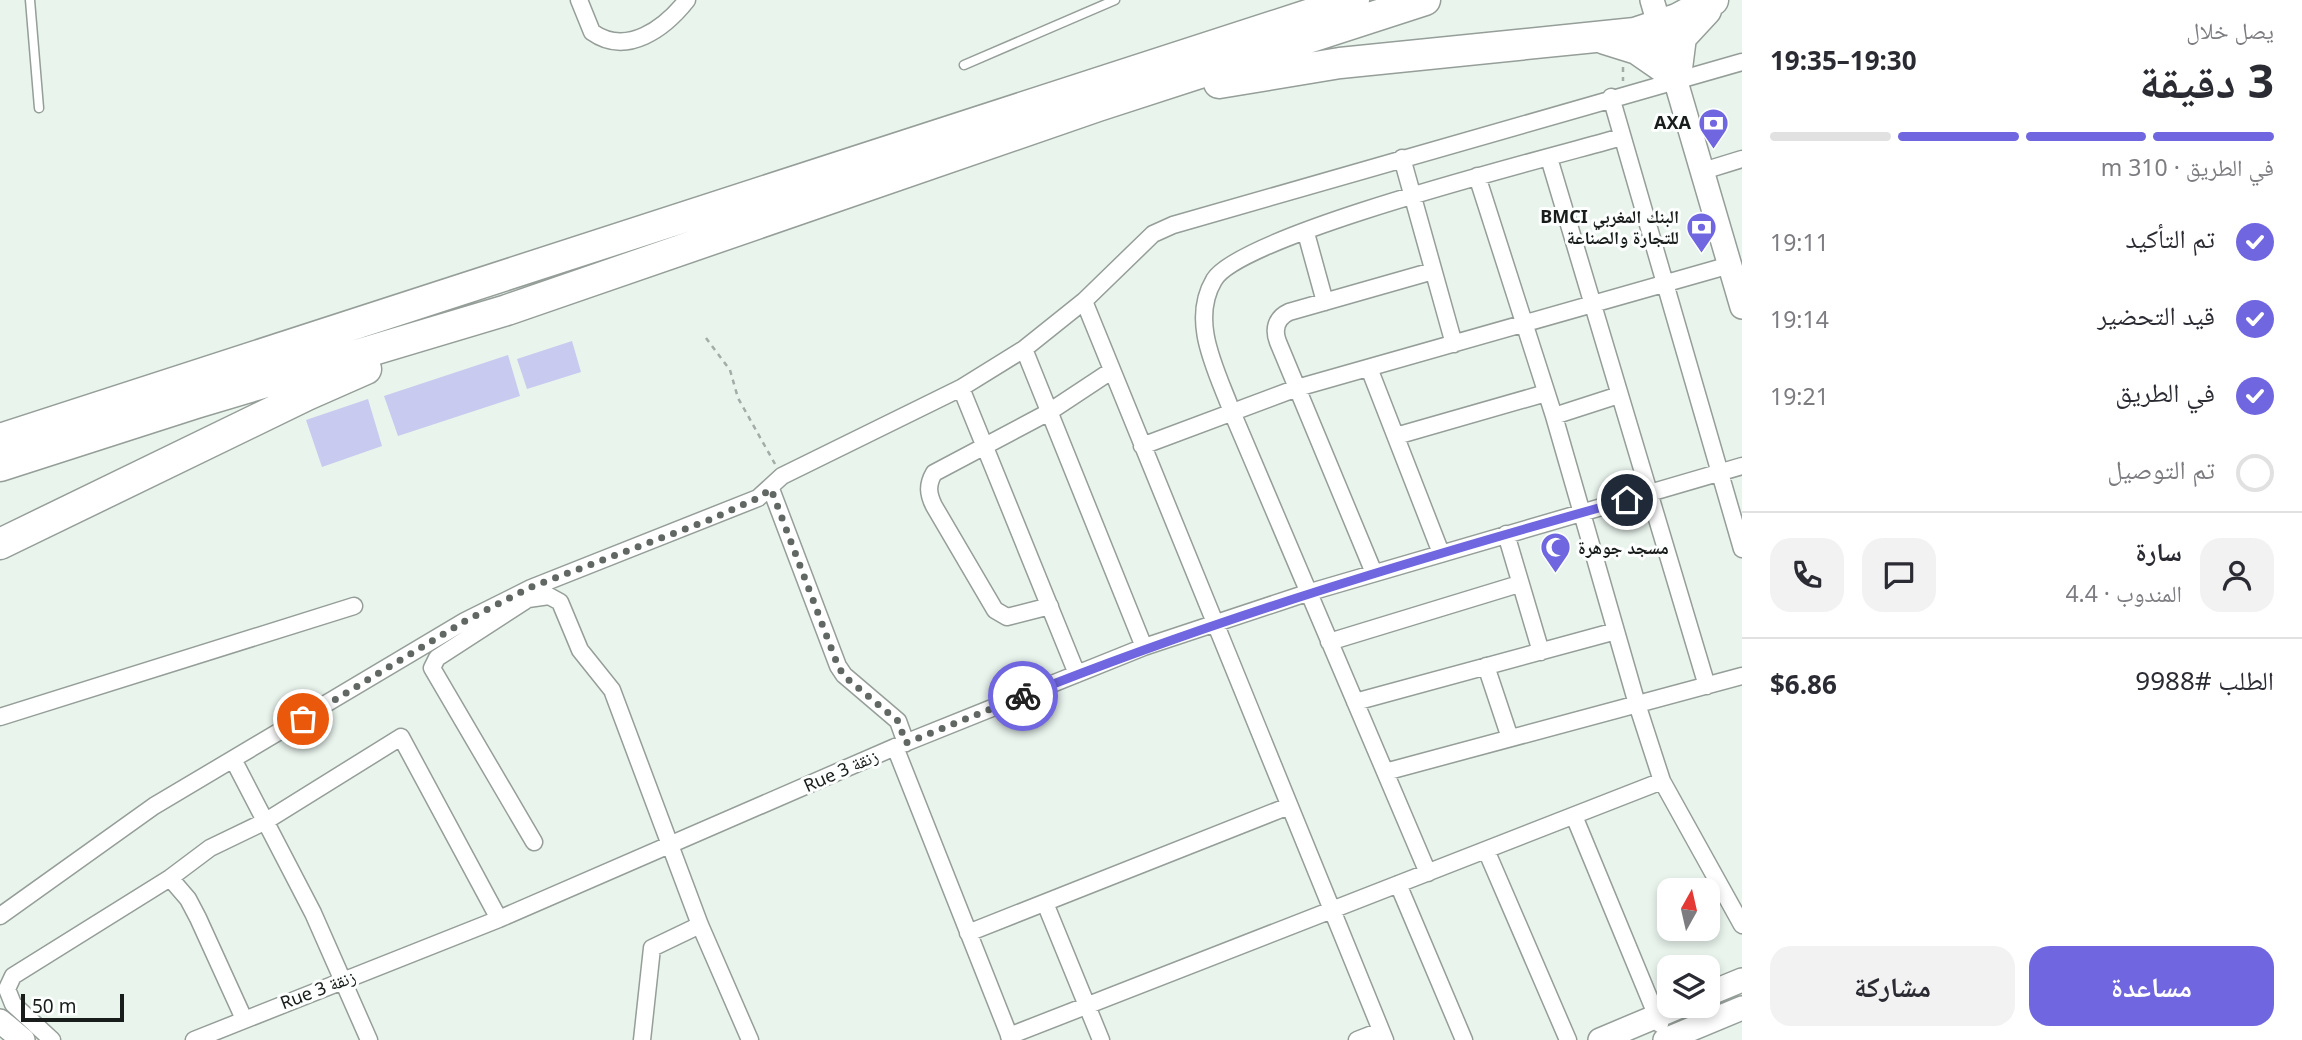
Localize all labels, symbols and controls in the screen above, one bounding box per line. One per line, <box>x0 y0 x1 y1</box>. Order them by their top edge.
text: يصل خلال <box>2186 14 2274 46</box>
text: 19:30–19:35 <box>1770 42 1917 78</box>
text: 3 دقيقة <box>2139 49 2274 111</box>
bank icon: AXA <box>1697 106 1731 150</box>
place label: AXA <box>1654 110 1692 134</box>
text: في الطريق · 310 m <box>2101 151 2274 183</box>
place label: BMCI البنك المغربي للتجارة والصناعة <box>1540 204 1679 249</box>
bank icon: BMCI البنك المغربي للتجارة والصناعة <box>1685 210 1719 254</box>
text: تم التأكيد <box>2125 220 2215 256</box>
icon: check <box>2236 223 2274 261</box>
text: 19:11 <box>1770 226 1829 258</box>
text: قيد التحضير <box>2097 297 2215 333</box>
icon: check <box>2236 300 2274 338</box>
text: 19:14 <box>1770 303 1829 335</box>
text: في الطريق <box>2115 374 2215 410</box>
icon: check <box>2236 377 2274 415</box>
text: 19:21 <box>1770 380 1829 412</box>
text: تم التوصيل <box>2107 451 2215 487</box>
pin <box>1597 470 1657 530</box>
icon: home <box>1608 481 1646 519</box>
mosque icon: مسجد جوهرة <box>1538 531 1572 575</box>
text: سارة <box>2135 533 2182 569</box>
place label: مسجد جوهرة <box>1578 535 1669 559</box>
button: phone <box>1770 538 1844 612</box>
button: chat <box>1862 538 1936 612</box>
button: person <box>2200 538 2274 612</box>
text: المندوب · 4.4 <box>2065 577 2182 609</box>
courier <box>988 661 1058 731</box>
text: الطلب #9988 <box>2135 662 2274 698</box>
text: $6.86 <box>1770 666 1837 702</box>
icon: bike <box>1004 677 1042 715</box>
pin <box>273 689 333 749</box>
icon: bag <box>284 700 322 738</box>
street label: Rue 3 زنقة <box>800 743 882 797</box>
north arrow <box>1657 878 1720 942</box>
map controls <box>1657 878 1720 1018</box>
button: مشاركة <box>1770 946 2015 1026</box>
button: مساعدة <box>2029 946 2274 1026</box>
button: layers <box>1657 955 1720 1018</box>
street label: Rue 3 زنقة <box>276 964 359 1014</box>
scale bar <box>21 991 124 1023</box>
text: 50 m <box>32 993 76 1019</box>

